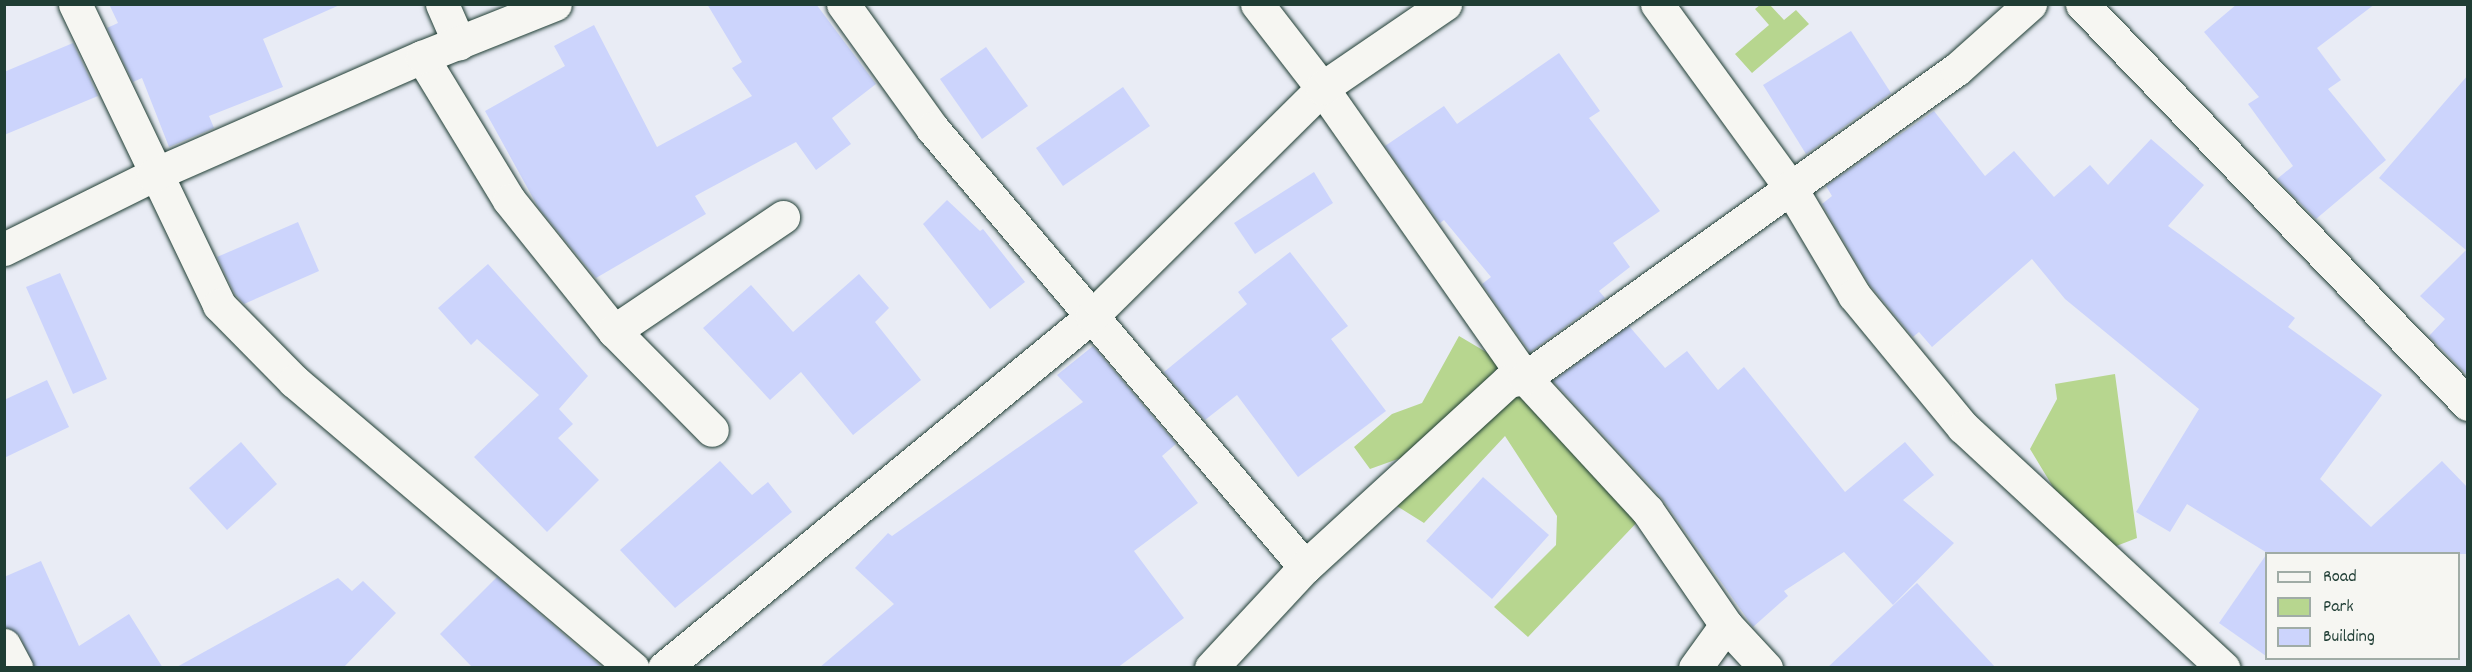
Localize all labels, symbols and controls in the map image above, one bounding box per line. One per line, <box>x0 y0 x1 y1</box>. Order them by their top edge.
legend <box>2265 552 2460 660</box>
text: Road <box>2323 565 2357 590</box>
text: Park <box>2323 595 2354 620</box>
text: Building <box>2323 625 2375 650</box>

